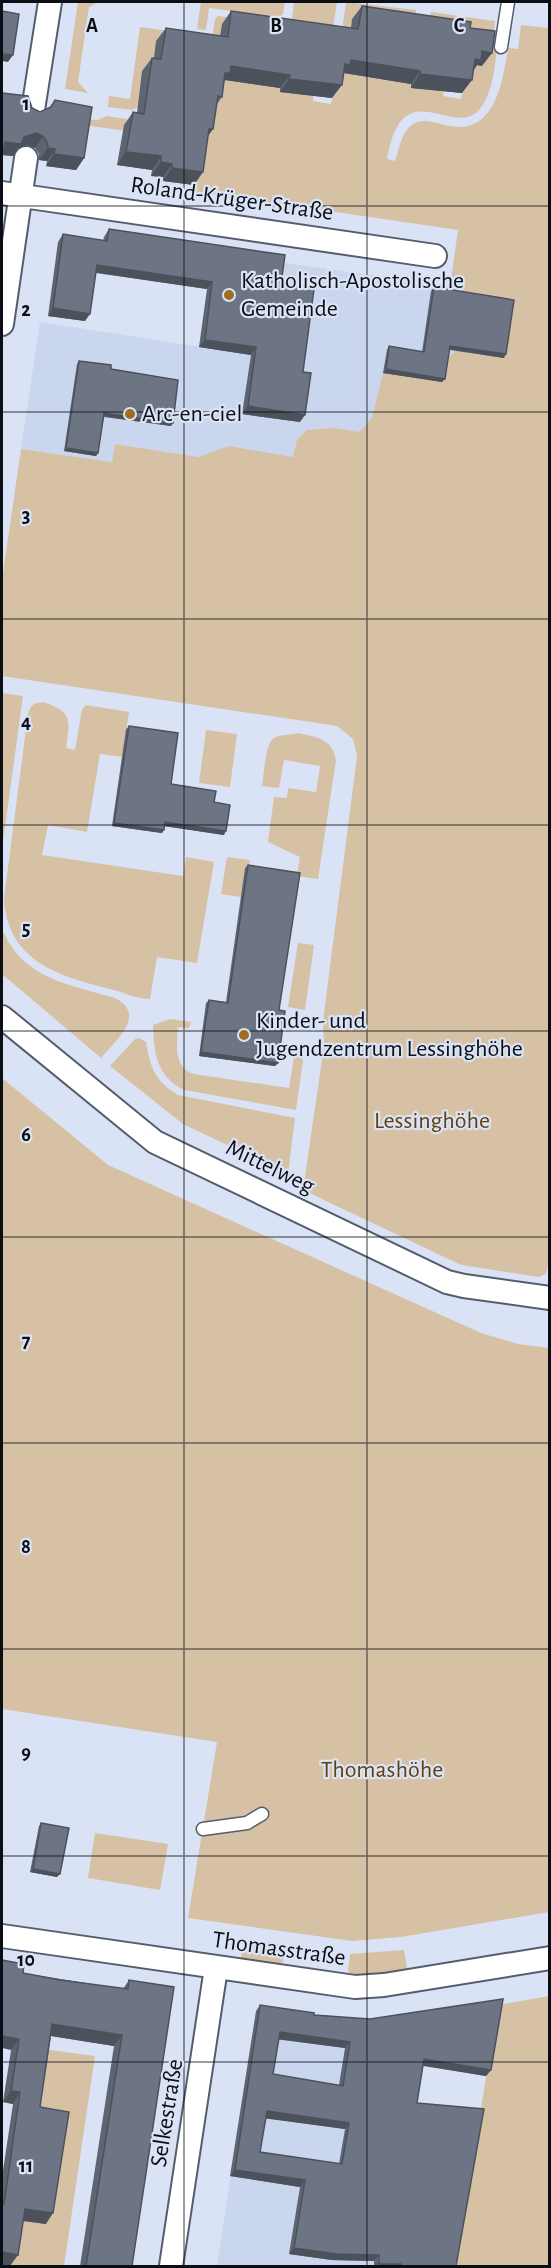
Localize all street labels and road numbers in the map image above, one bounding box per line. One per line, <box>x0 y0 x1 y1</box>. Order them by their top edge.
street label: Roland-Krüger-Straße <box>129 173 335 225</box>
street label: Mittelweg <box>222 1135 318 1199</box>
street label: Thomasstraße <box>211 1928 347 1970</box>
street label: Selkestraße <box>147 2057 187 2169</box>

